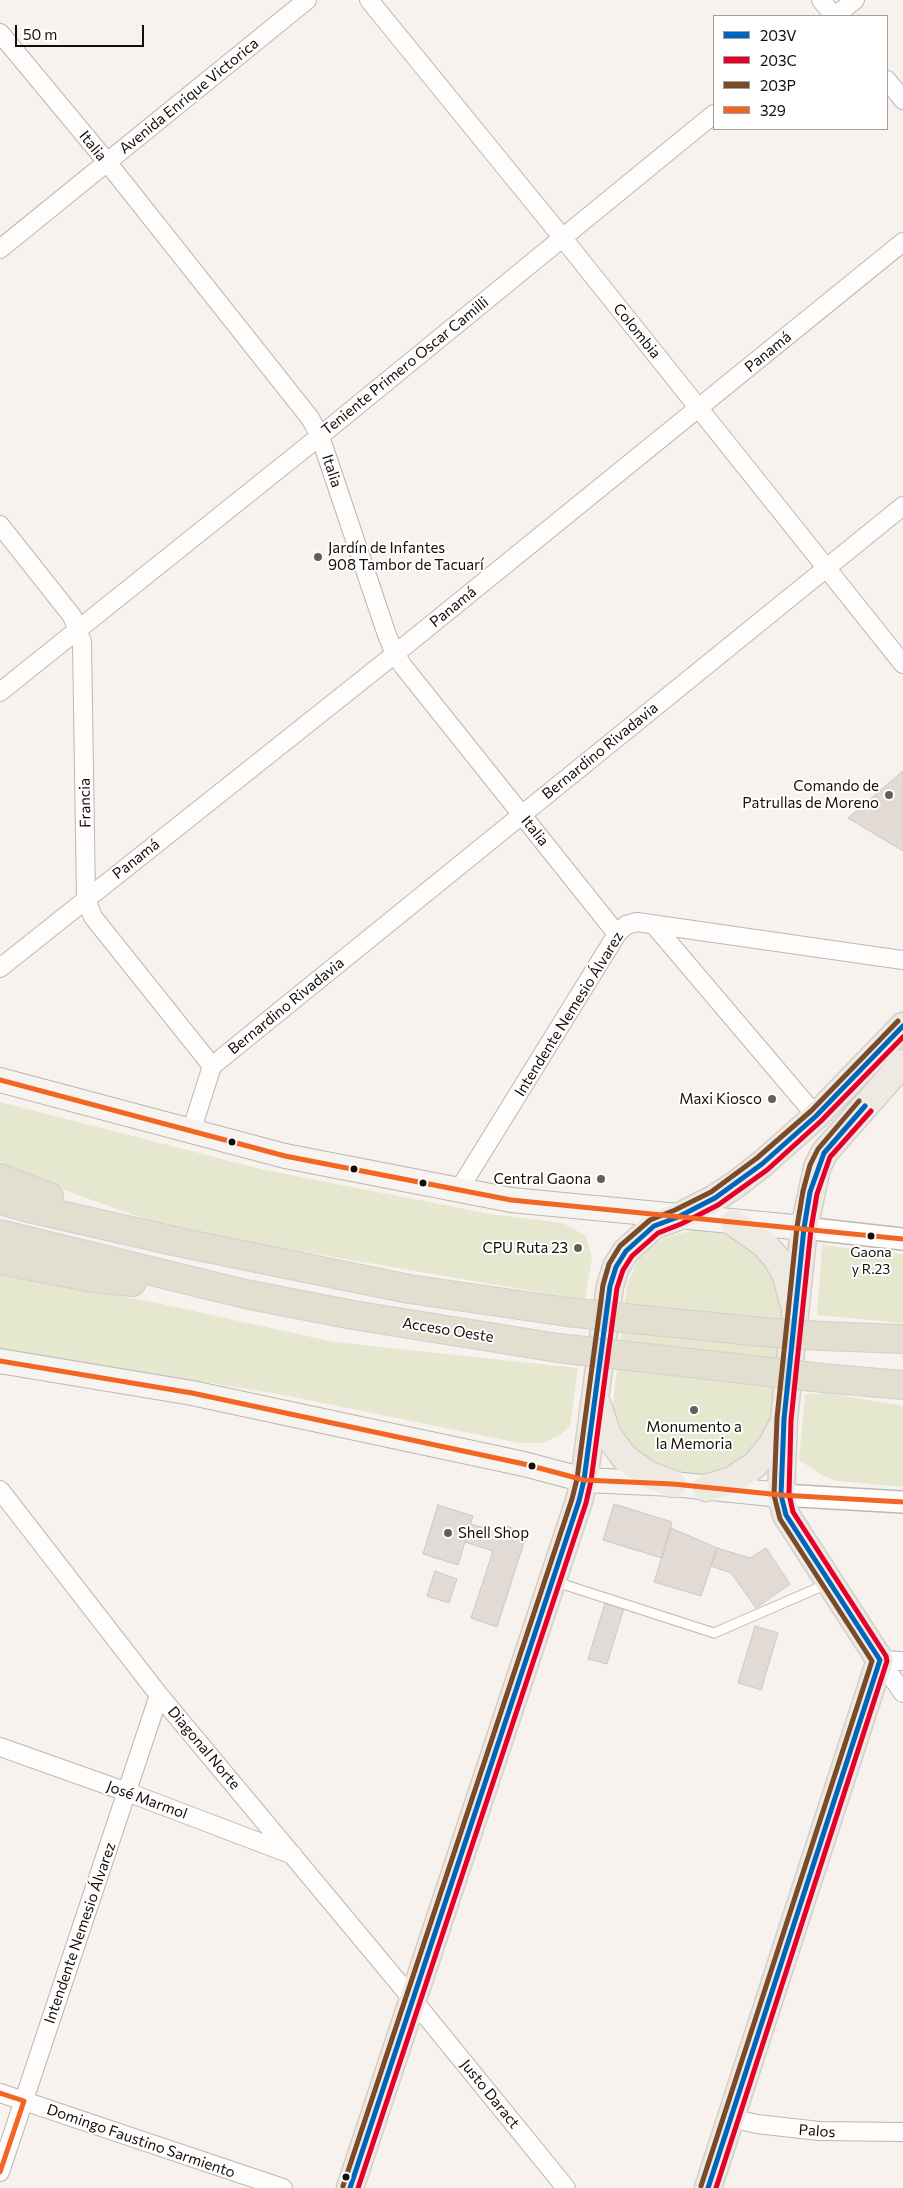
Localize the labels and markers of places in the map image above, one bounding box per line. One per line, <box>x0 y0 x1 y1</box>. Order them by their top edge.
place label: Jardín de Infantes 908 Tambor de Tacuarí <box>328 539 484 574</box>
marker: Jardín de Infantes 908 Tambor de Tacuarí <box>312 551 324 563</box>
place label: Comando de Patrullas de Moreno <box>742 777 879 812</box>
marker: Comando de Patrullas de Moreno <box>883 789 895 801</box>
place label: Maxi Kiosco <box>679 1090 762 1108</box>
marker: Maxi Kiosco <box>766 1093 778 1105</box>
unlabelled marker <box>227 1137 237 1147</box>
unlabelled marker <box>349 1164 359 1174</box>
place label: Central Gaona <box>493 1170 591 1188</box>
marker: Central Gaona <box>595 1173 607 1185</box>
unlabelled marker <box>418 1178 428 1188</box>
marker: Gaona y R.23 <box>866 1231 876 1241</box>
place label: CPU Ruta 23 <box>482 1239 568 1257</box>
marker: CPU Ruta 23 <box>572 1242 584 1254</box>
place label: Gaona y R.23 <box>850 1244 892 1276</box>
marker: Monumento a la Memoria <box>688 1404 700 1416</box>
place label: Monumento a la Memoria <box>646 1418 742 1453</box>
unlabelled marker <box>527 1461 537 1471</box>
place label: Shell Shop <box>458 1524 529 1542</box>
marker: Shell Shop <box>442 1527 454 1539</box>
unlabelled marker <box>341 2172 351 2182</box>

